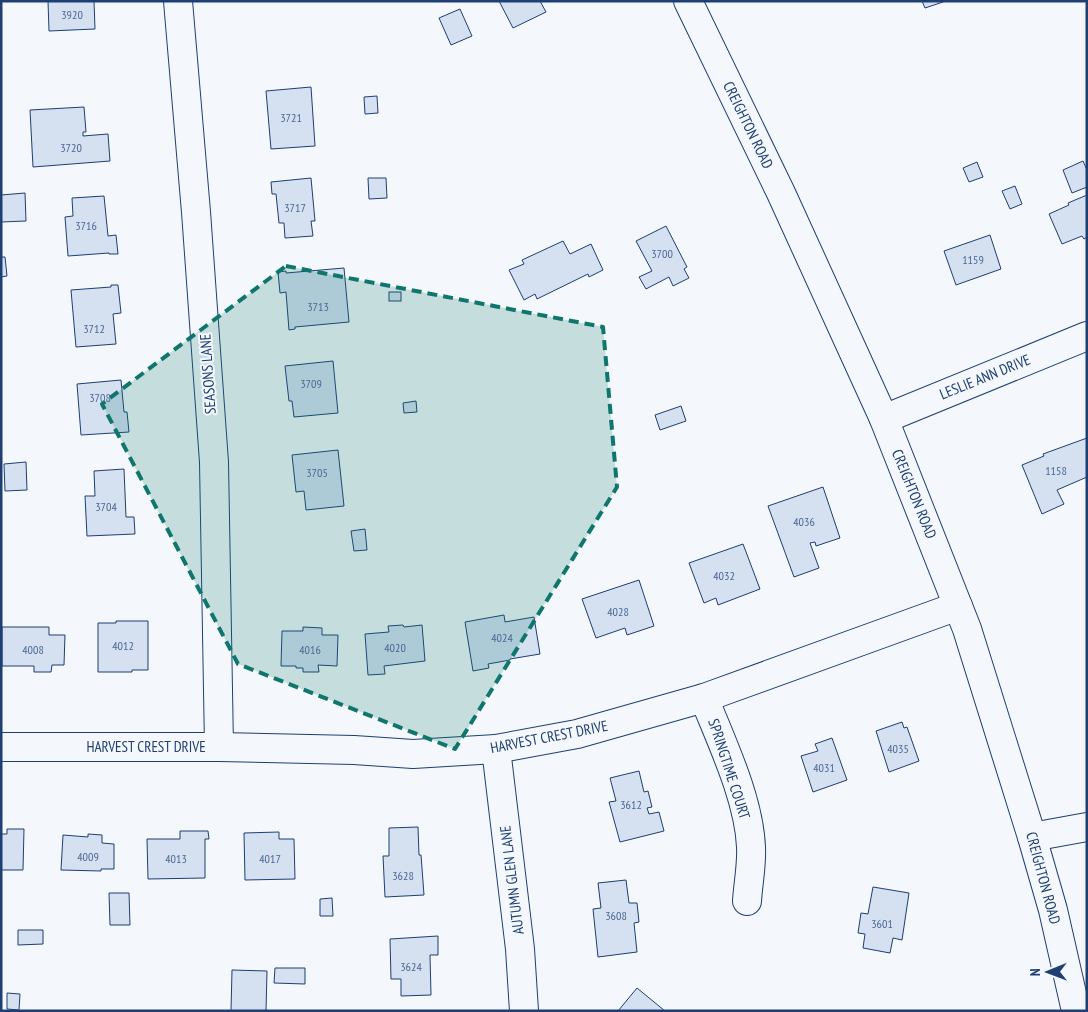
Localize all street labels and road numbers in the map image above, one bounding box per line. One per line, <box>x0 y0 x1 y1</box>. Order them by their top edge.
street label: CREIGHTON ROAD <box>719 78 778 172</box>
street label: SEASONS LANE <box>195 333 220 415</box>
street label: LESLIE ANN DRIVE <box>937 350 1033 403</box>
street label: CREIGHTON ROAD <box>888 446 941 541</box>
street label: HARVEST CREST DRIVE <box>489 716 609 757</box>
street label: SPRINGTIME COURT <box>704 716 755 822</box>
street label: HARVEST CREST DRIVE <box>86 737 206 756</box>
street label: AUTUMN GLEN LANE <box>495 825 528 936</box>
street label: CREIGHTON ROAD <box>1022 830 1065 926</box>

